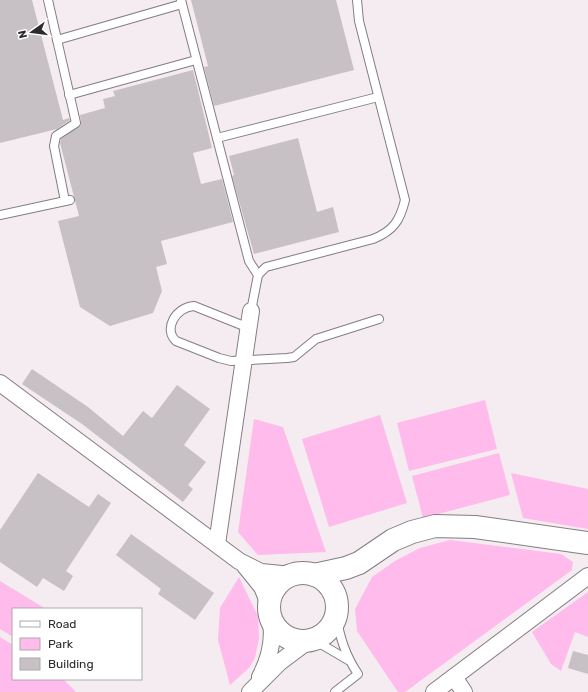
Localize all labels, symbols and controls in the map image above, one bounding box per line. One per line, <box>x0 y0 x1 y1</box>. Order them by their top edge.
north arrow <box>12 12 52 52</box>
text: N <box>15 29 30 40</box>
legend <box>12 608 142 680</box>
text: Road <box>48 617 76 631</box>
text: Park <box>48 637 74 651</box>
text: Building <box>48 657 94 671</box>

